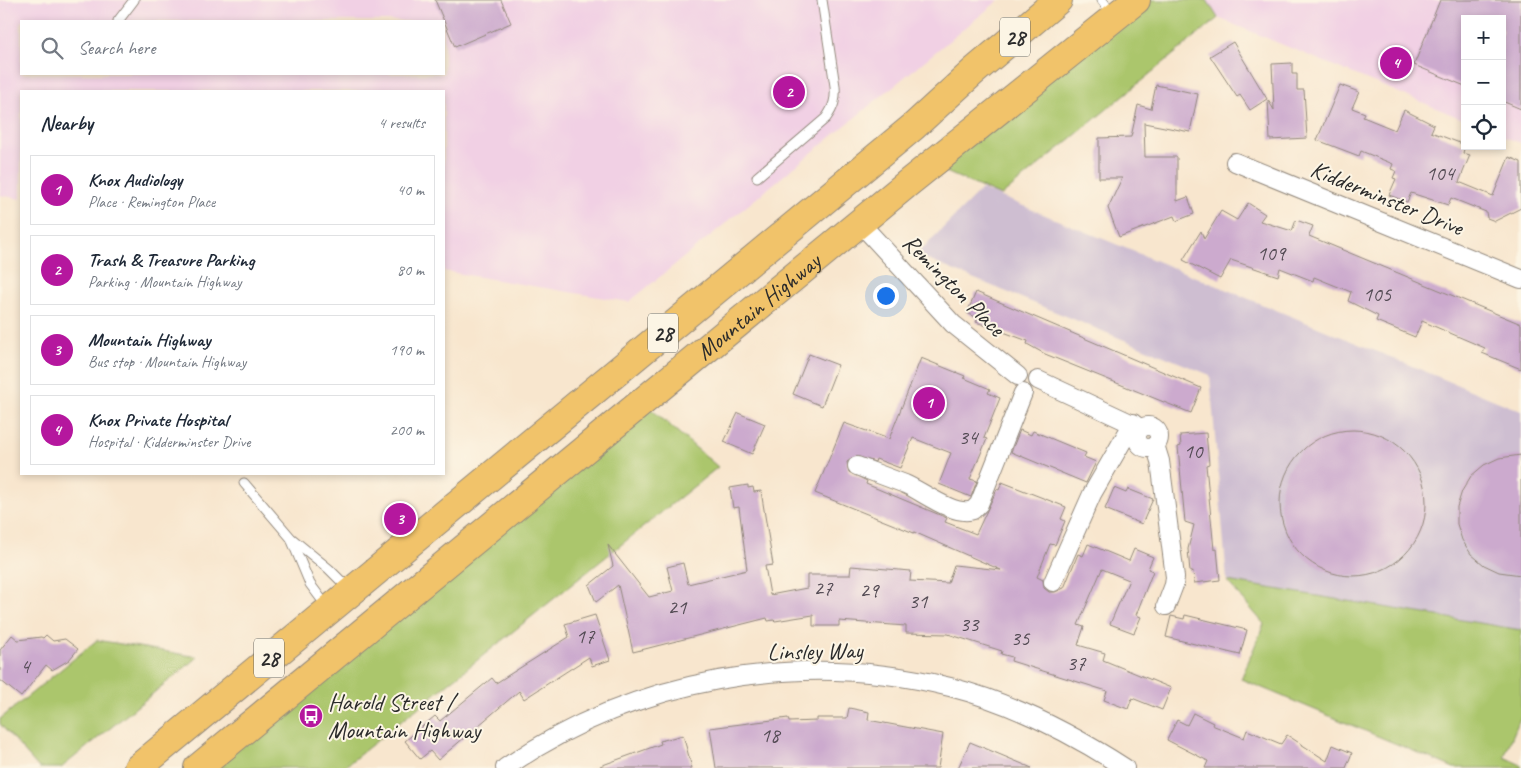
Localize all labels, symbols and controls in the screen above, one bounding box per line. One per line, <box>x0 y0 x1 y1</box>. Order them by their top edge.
map controls <box>1461 15 1506 150</box>
button: + <box>1461 15 1506 60</box>
road number: 28 <box>1000 18 1030 56</box>
search box <box>20 20 445 75</box>
icon: search <box>38 34 66 62</box>
text: Search here <box>78 36 155 60</box>
pin: 4 <box>1380 44 1412 82</box>
button: − <box>1461 60 1506 105</box>
pin: 2 <box>773 73 805 111</box>
button: locate <box>1461 105 1506 150</box>
text: Nearby <box>40 110 93 136</box>
text: 4 results <box>378 113 425 133</box>
street label: Kidderminster Drive <box>1306 154 1470 243</box>
house number: 104 <box>1426 160 1457 186</box>
text: Knox Audiology <box>88 168 182 192</box>
text: 1 <box>53 180 61 200</box>
text: 40 m <box>397 180 424 200</box>
text: Place · Remington Place <box>88 192 215 212</box>
street label: Remington Place <box>896 227 1013 344</box>
house number: 109 <box>1257 240 1287 266</box>
street label: Mountain Highway <box>690 245 828 366</box>
text: Trash & Treasure Parking <box>88 248 254 272</box>
text: 2 <box>53 260 61 280</box>
text: 80 m <box>397 260 424 280</box>
text: Parking · Mountain Highway <box>88 272 241 292</box>
house number: 105 <box>1363 281 1393 307</box>
your location <box>873 283 899 309</box>
road number: 28 <box>648 314 678 352</box>
text: Mountain Highway <box>88 328 210 352</box>
text: 3 <box>53 340 61 360</box>
text: 190 m <box>390 340 424 360</box>
text: Bus stop · Mountain Highway <box>88 352 246 372</box>
pin: 1 <box>913 384 945 422</box>
text: Knox Private Hospital <box>88 408 228 432</box>
text: 4 <box>53 420 61 440</box>
text: 200 m <box>390 420 424 440</box>
house number: 34 <box>959 424 980 450</box>
text: Hospital · Kidderminster Drive <box>88 432 250 452</box>
house number: 10 <box>1184 438 1204 464</box>
pin: 3 <box>384 500 416 538</box>
house number: 27 <box>814 575 834 601</box>
house number: 29 <box>860 577 880 603</box>
house number: 31 <box>909 588 929 614</box>
house number: 21 <box>668 594 688 620</box>
house number: 33 <box>960 611 980 637</box>
house number: 17 <box>576 623 596 649</box>
house number: 35 <box>1011 625 1031 651</box>
street label: Linsley Way <box>767 635 865 667</box>
road number: 28 <box>254 638 284 678</box>
house number: 37 <box>1067 650 1087 676</box>
house number: 4 <box>20 653 32 679</box>
place label: Harold Street / Mountain Highway <box>328 687 482 745</box>
bus stop icon: Harold Street / Mountain Highway <box>298 703 324 729</box>
house number: 18 <box>761 722 782 748</box>

